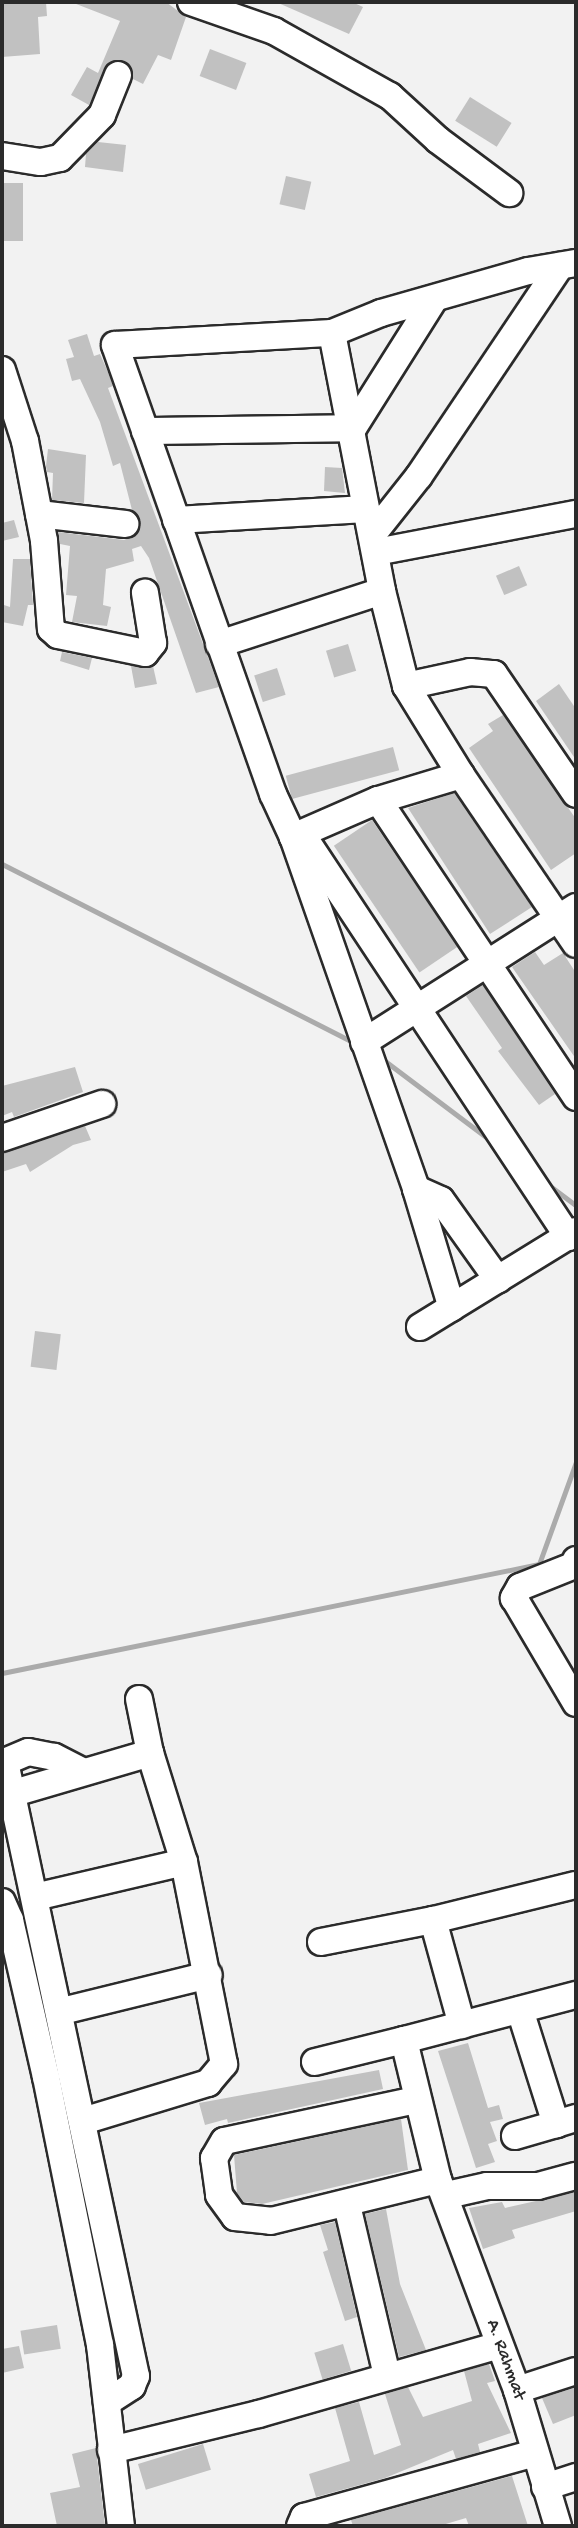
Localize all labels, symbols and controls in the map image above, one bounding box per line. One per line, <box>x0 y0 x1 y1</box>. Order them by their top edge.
street label: A. Rahmat <box>480 2317 530 2403</box>

